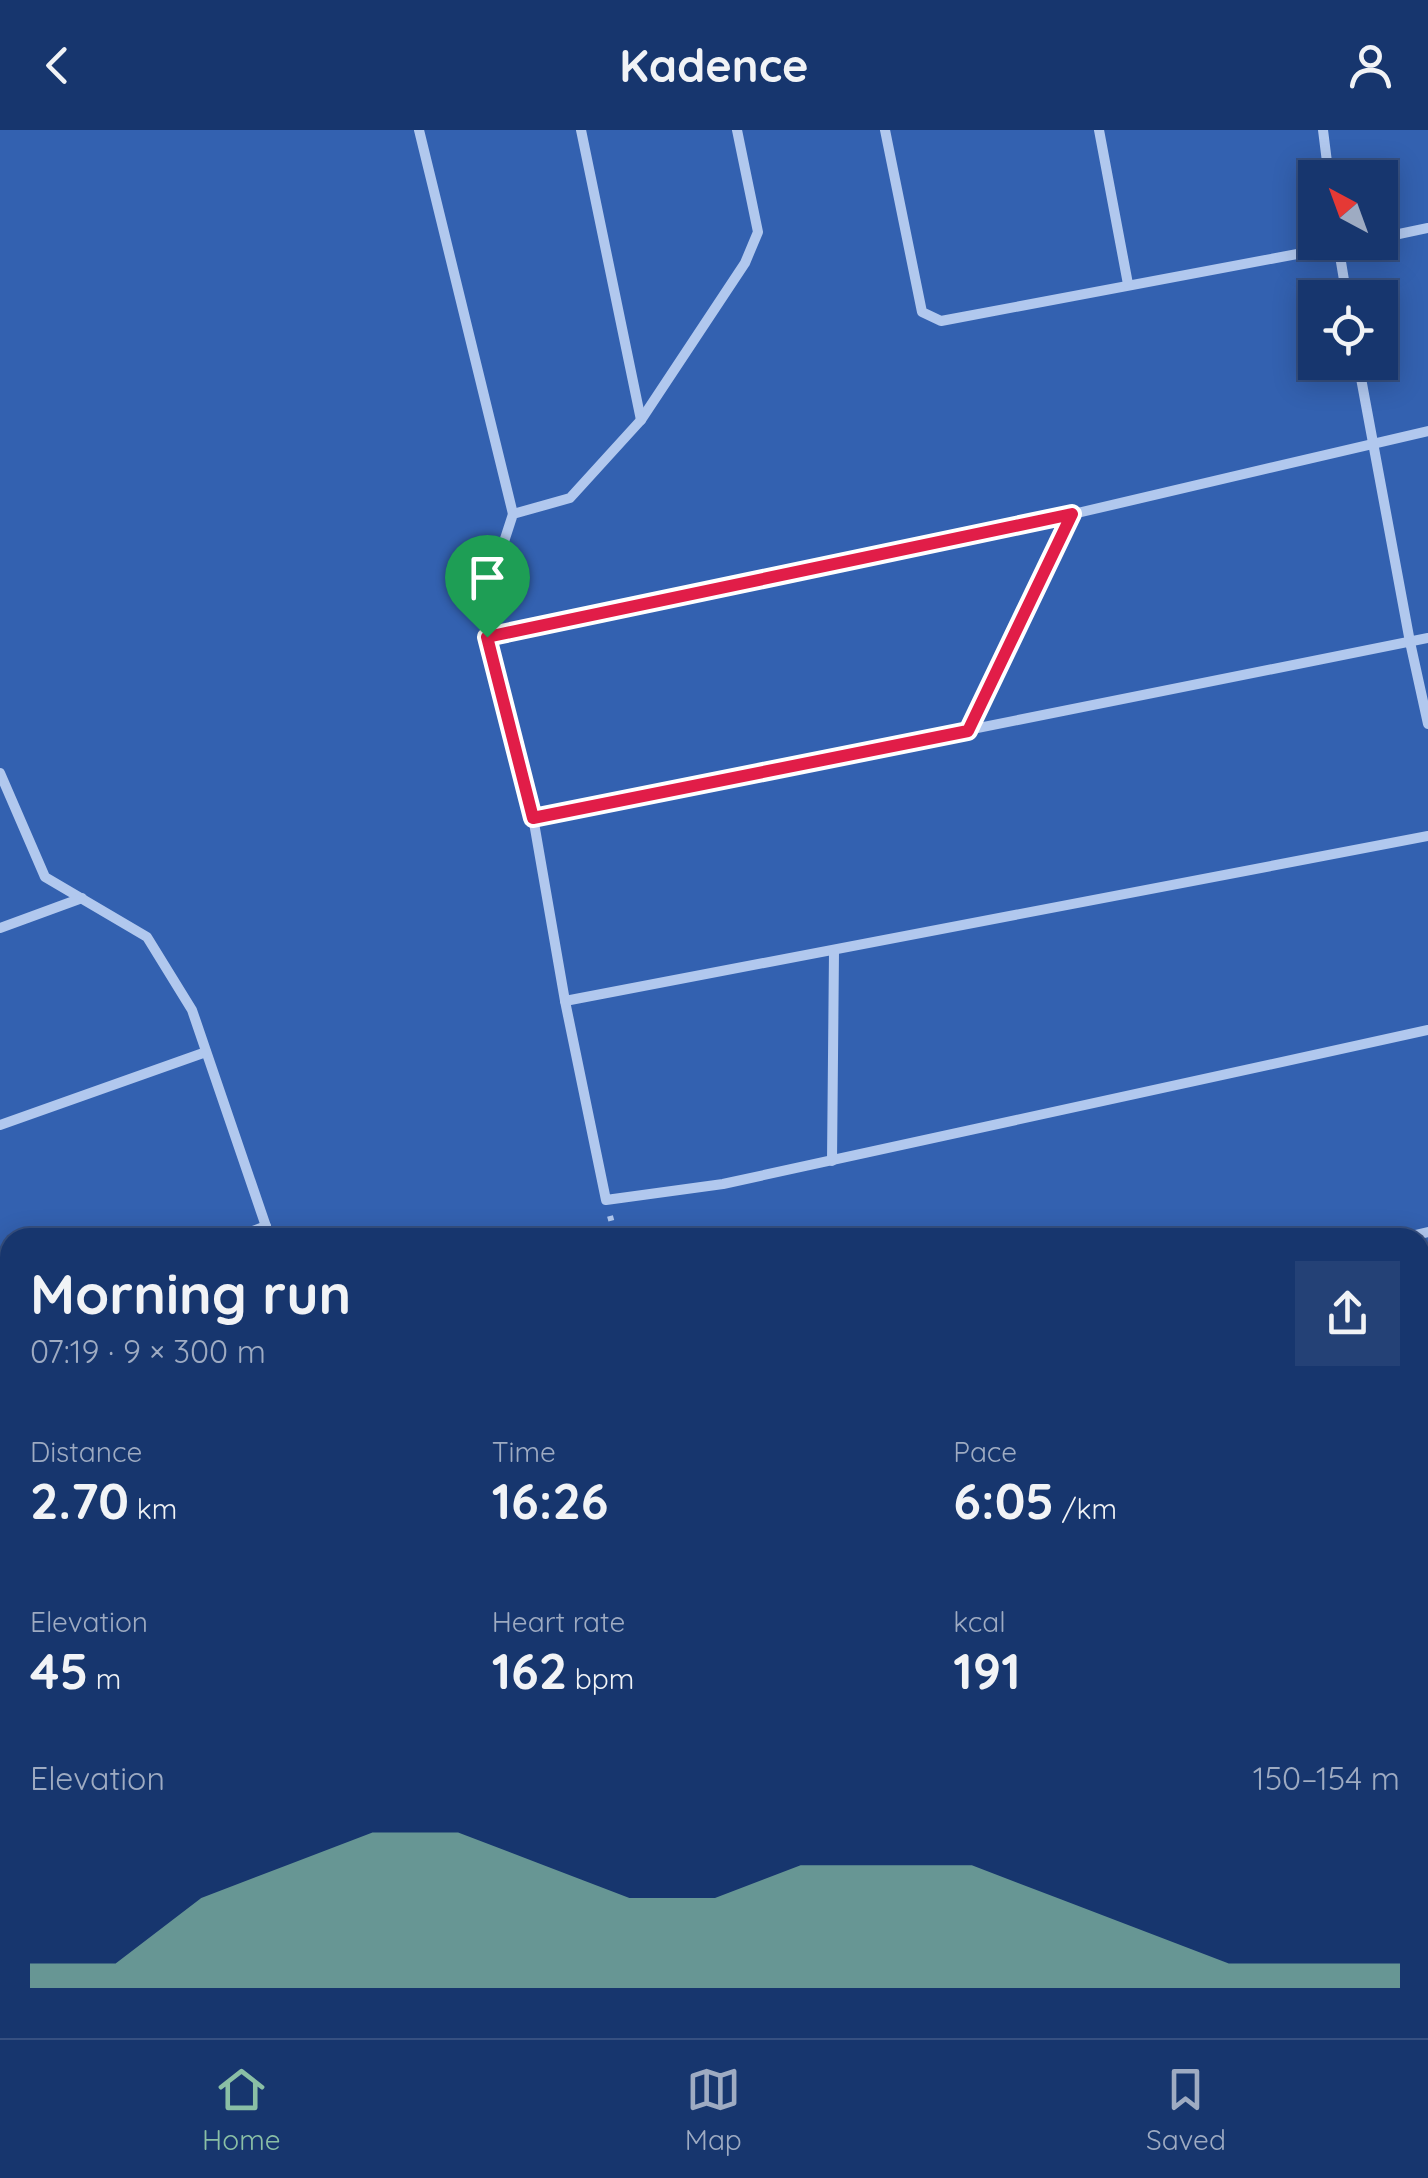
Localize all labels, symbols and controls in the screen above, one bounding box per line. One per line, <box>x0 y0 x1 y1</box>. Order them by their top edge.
text: Kadence <box>619 37 809 93</box>
icon: back <box>30 38 85 93</box>
icon: person <box>1343 38 1398 93</box>
north arrow <box>1298 160 1398 260</box>
map controls <box>1298 160 1398 380</box>
button: locate <box>1298 280 1398 380</box>
pin <box>445 535 530 638</box>
icon: arrive <box>460 550 515 605</box>
text: Morning run <box>30 1259 351 1328</box>
button: share <box>1295 1261 1400 1366</box>
text: 07:19 · 9 × 300 m <box>30 1331 266 1371</box>
text: Distance <box>30 1434 142 1469</box>
text: Time <box>492 1434 556 1469</box>
text: Pace <box>953 1434 1017 1469</box>
text: 2.70 <box>30 1469 129 1532</box>
text: 16:26 <box>492 1469 609 1532</box>
text: 6:05 <box>953 1469 1054 1532</box>
text: km <box>129 1491 177 1526</box>
text: /km <box>1054 1491 1117 1526</box>
text: Elevation <box>30 1604 148 1639</box>
text: Heart rate <box>492 1604 625 1639</box>
text: kcal <box>953 1604 1006 1639</box>
text: 45 <box>30 1639 88 1702</box>
text: 162 <box>492 1639 567 1702</box>
text: 191 <box>953 1639 1021 1702</box>
text: m <box>88 1661 121 1696</box>
text: bpm <box>567 1661 634 1696</box>
text: Elevation <box>30 1758 165 1798</box>
text: 150–154 m <box>1253 1758 1400 1798</box>
tab: Home <box>202 2062 281 2157</box>
tab: Map <box>685 2062 742 2157</box>
tab: Saved <box>1146 2062 1226 2157</box>

